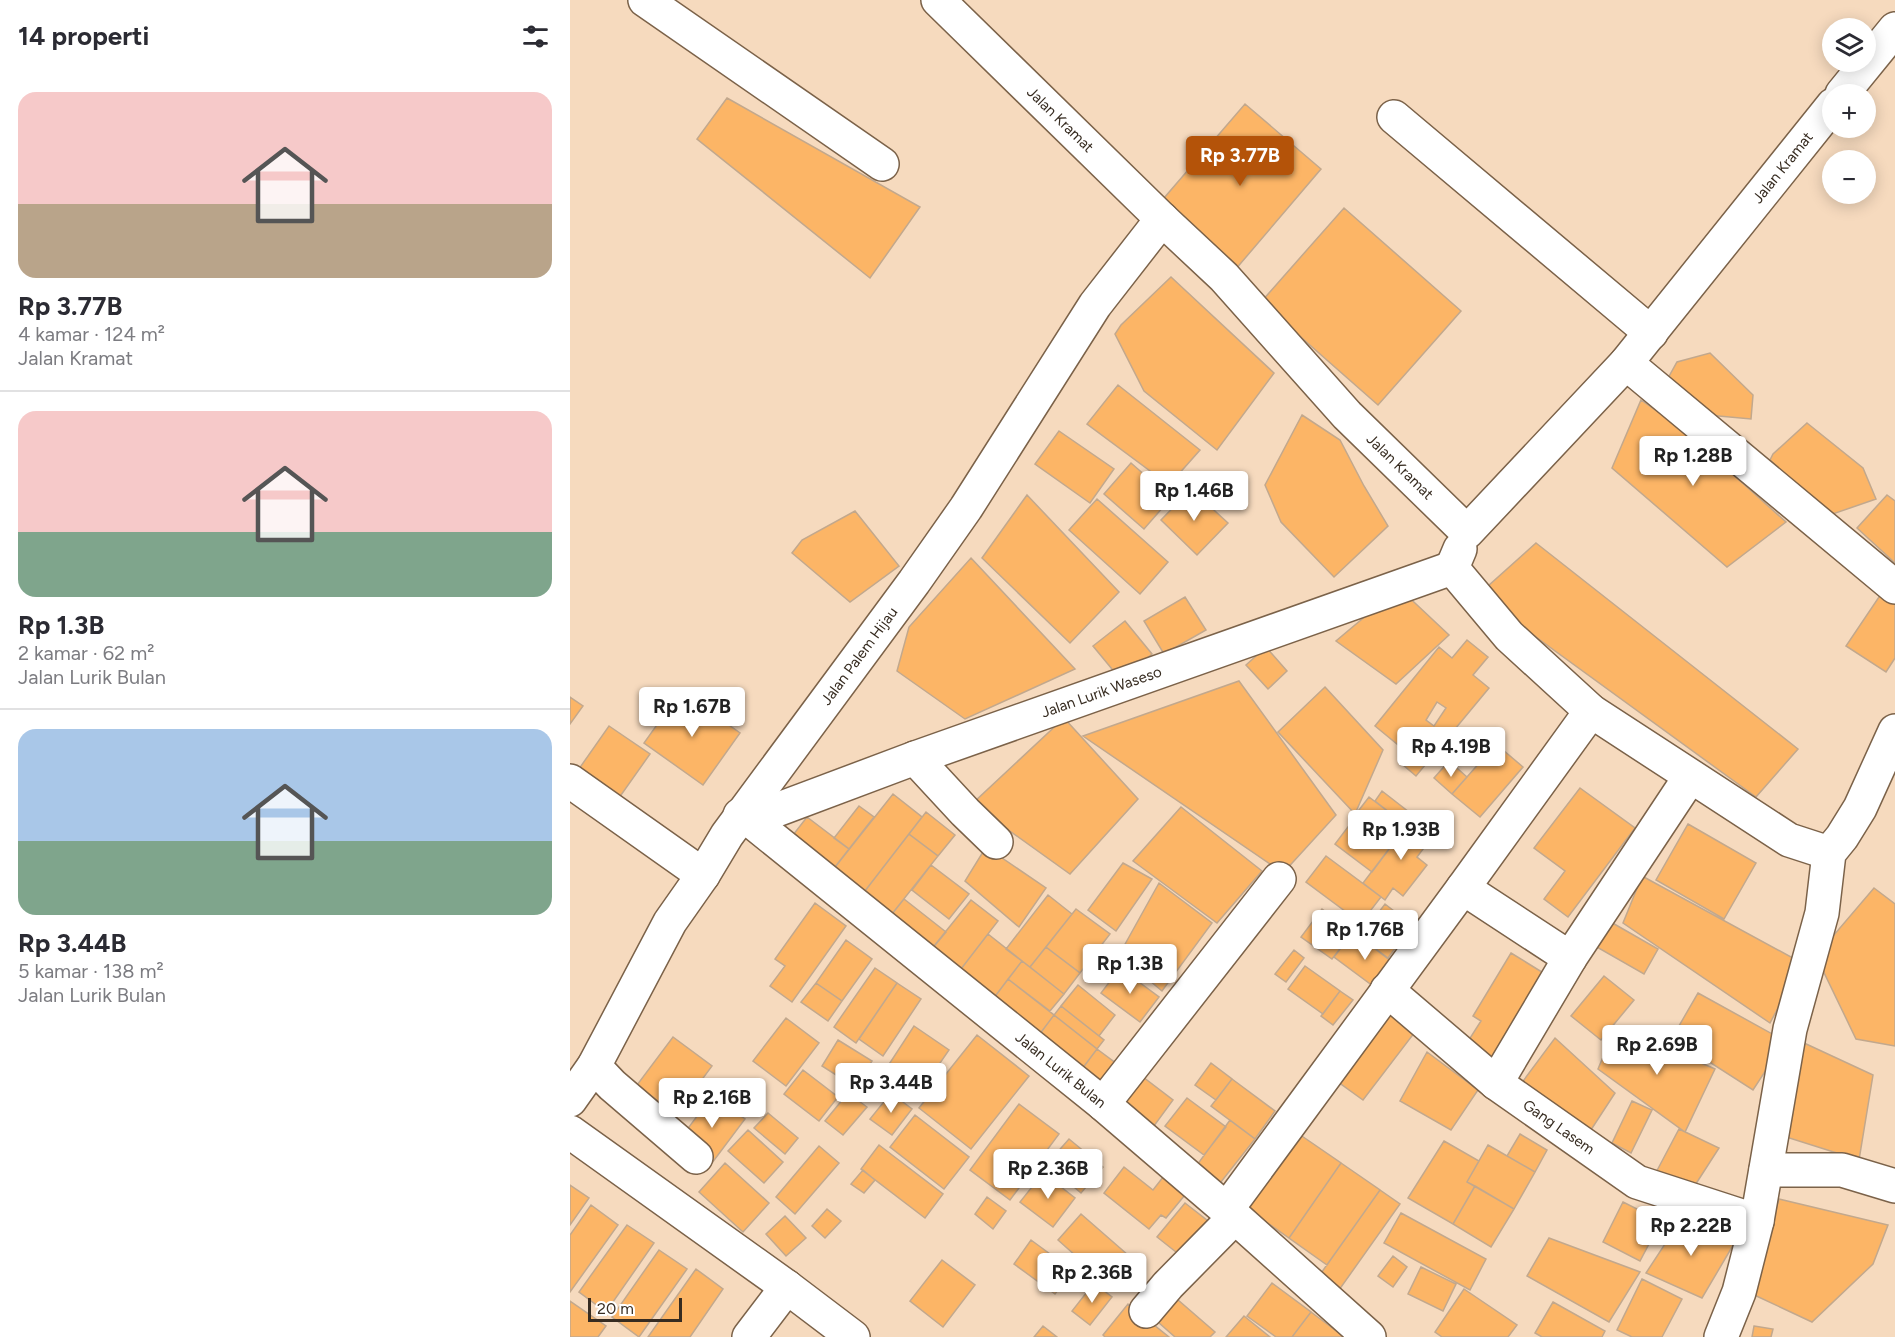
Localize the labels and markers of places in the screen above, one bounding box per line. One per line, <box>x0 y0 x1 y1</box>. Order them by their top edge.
pin: Rp 3.77B <box>1178 136 1302 187</box>
pin: Rp 1.28B <box>1631 436 1755 487</box>
pin: Rp 1.46B <box>1132 471 1256 522</box>
pin: Rp 1.67B <box>630 687 754 738</box>
pin: Rp 4.19B <box>1389 727 1513 778</box>
pin: Rp 1.93B <box>1339 810 1463 861</box>
pin: Rp 1.76B <box>1303 910 1427 961</box>
pin: Rp 1.3B <box>1075 944 1185 995</box>
pin: Rp 2.69B <box>1595 1025 1719 1076</box>
pin: Rp 3.44B <box>829 1063 953 1114</box>
pin: Rp 2.16B <box>650 1078 774 1129</box>
pin: Rp 2.36B <box>986 1149 1110 1200</box>
pin: Rp 2.22B <box>1629 1206 1753 1257</box>
pin: Rp 2.36B <box>1030 1253 1154 1304</box>

